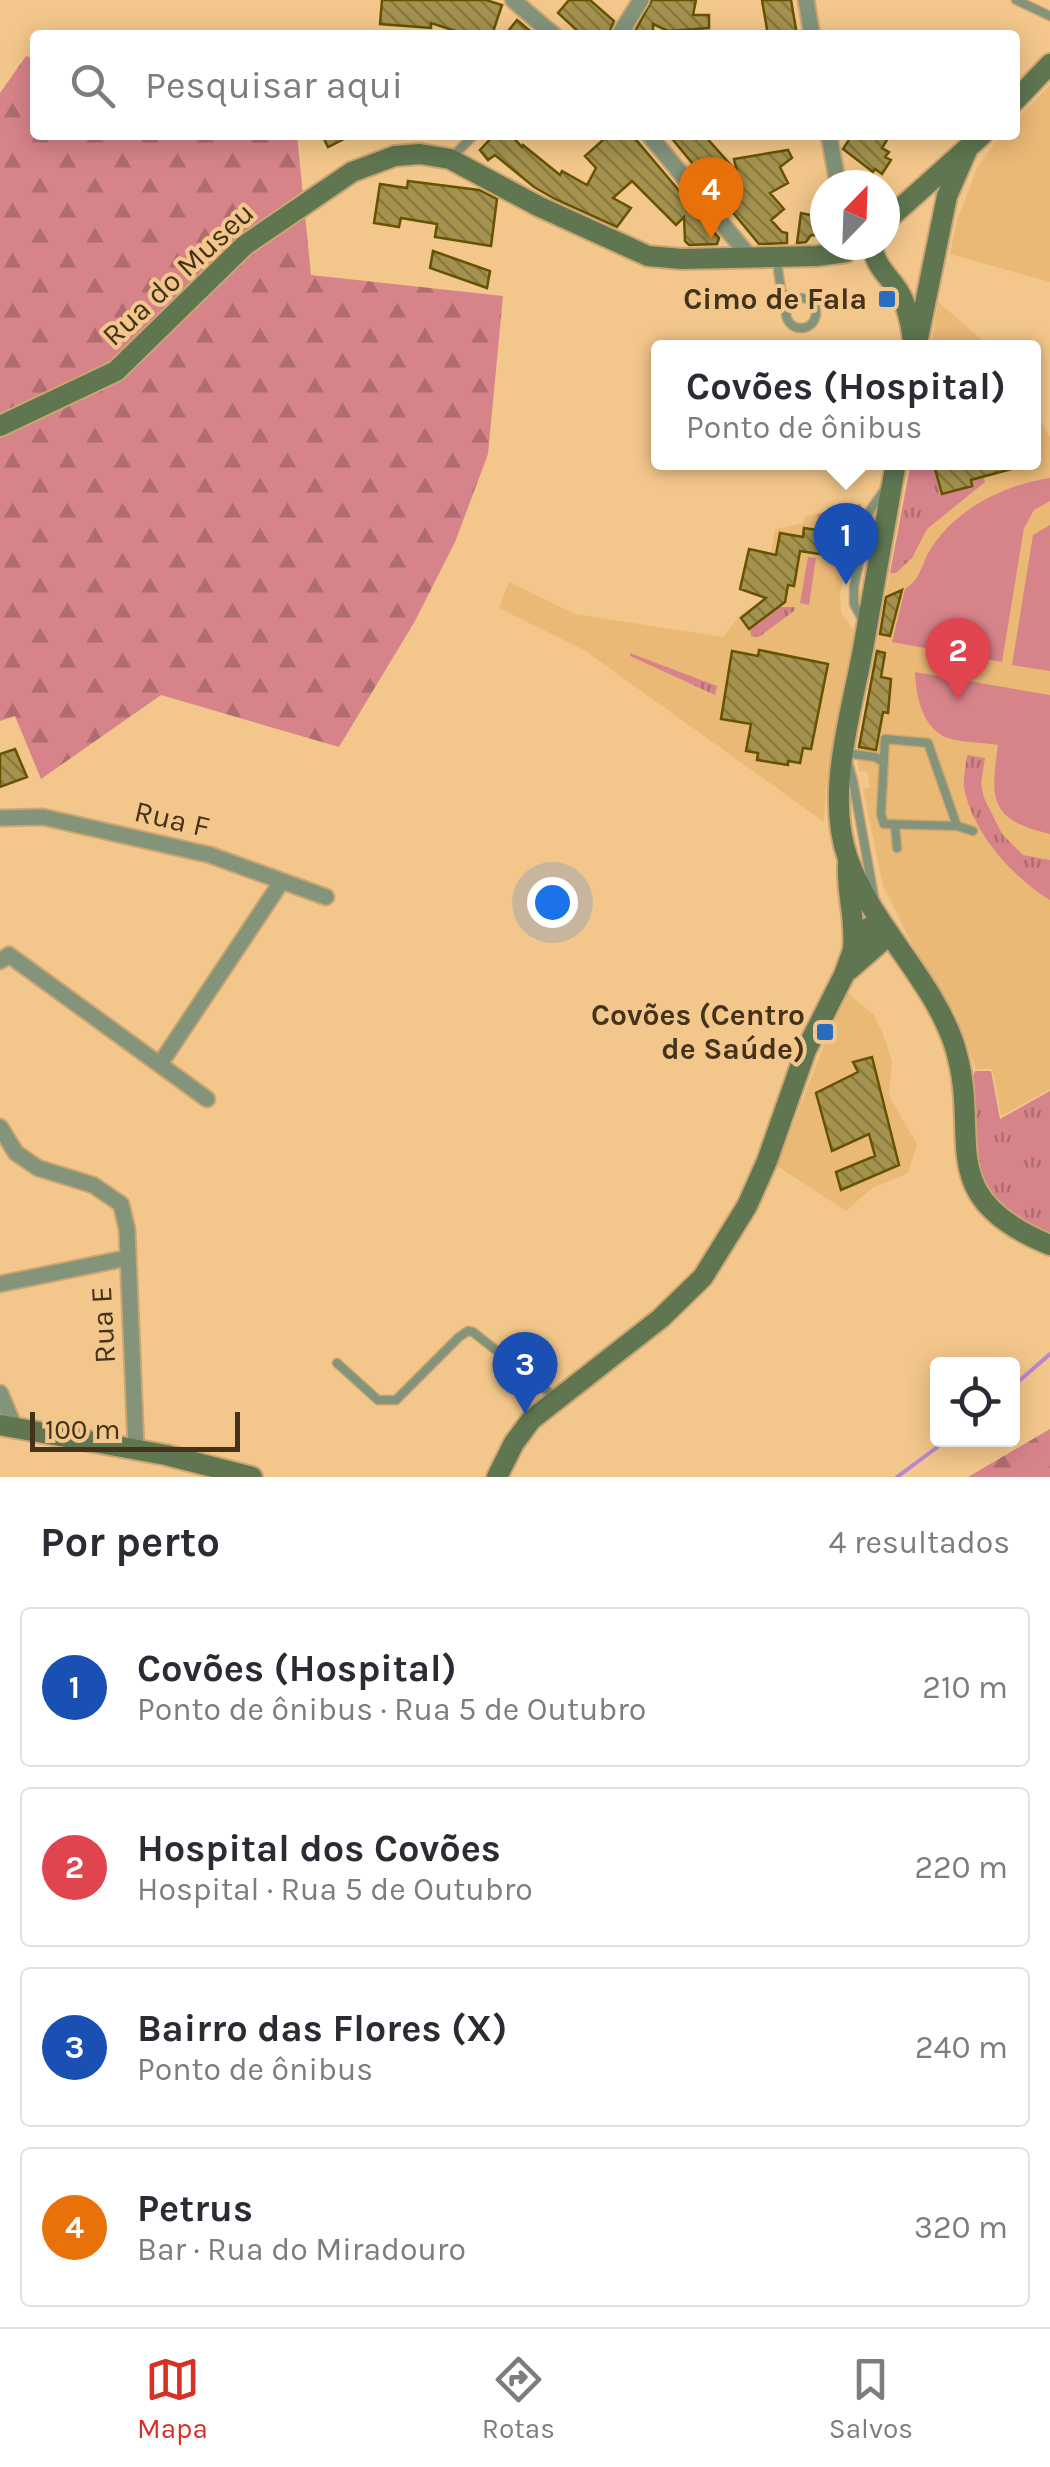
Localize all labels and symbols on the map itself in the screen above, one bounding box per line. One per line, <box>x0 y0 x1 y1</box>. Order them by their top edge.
pin: 4 <box>678 156 744 239</box>
north arrow <box>810 170 900 260</box>
street label: Rua do Museu <box>95 195 261 353</box>
place label: Cimo de Fala <box>683 281 867 317</box>
marker: Cimo de Fala <box>876 288 898 310</box>
pin: 1 <box>814 502 878 585</box>
pin: 2 <box>926 618 990 700</box>
street label: Rua F <box>131 793 213 845</box>
your location <box>527 877 578 928</box>
place label: Covões (Centro de Saúde) <box>591 997 805 1067</box>
marker: Covões (Centro de Saúde) <box>814 1021 836 1043</box>
street label: Rua E <box>83 1286 123 1364</box>
pin: 3 <box>492 1332 558 1414</box>
scale bar <box>30 1407 240 1452</box>

